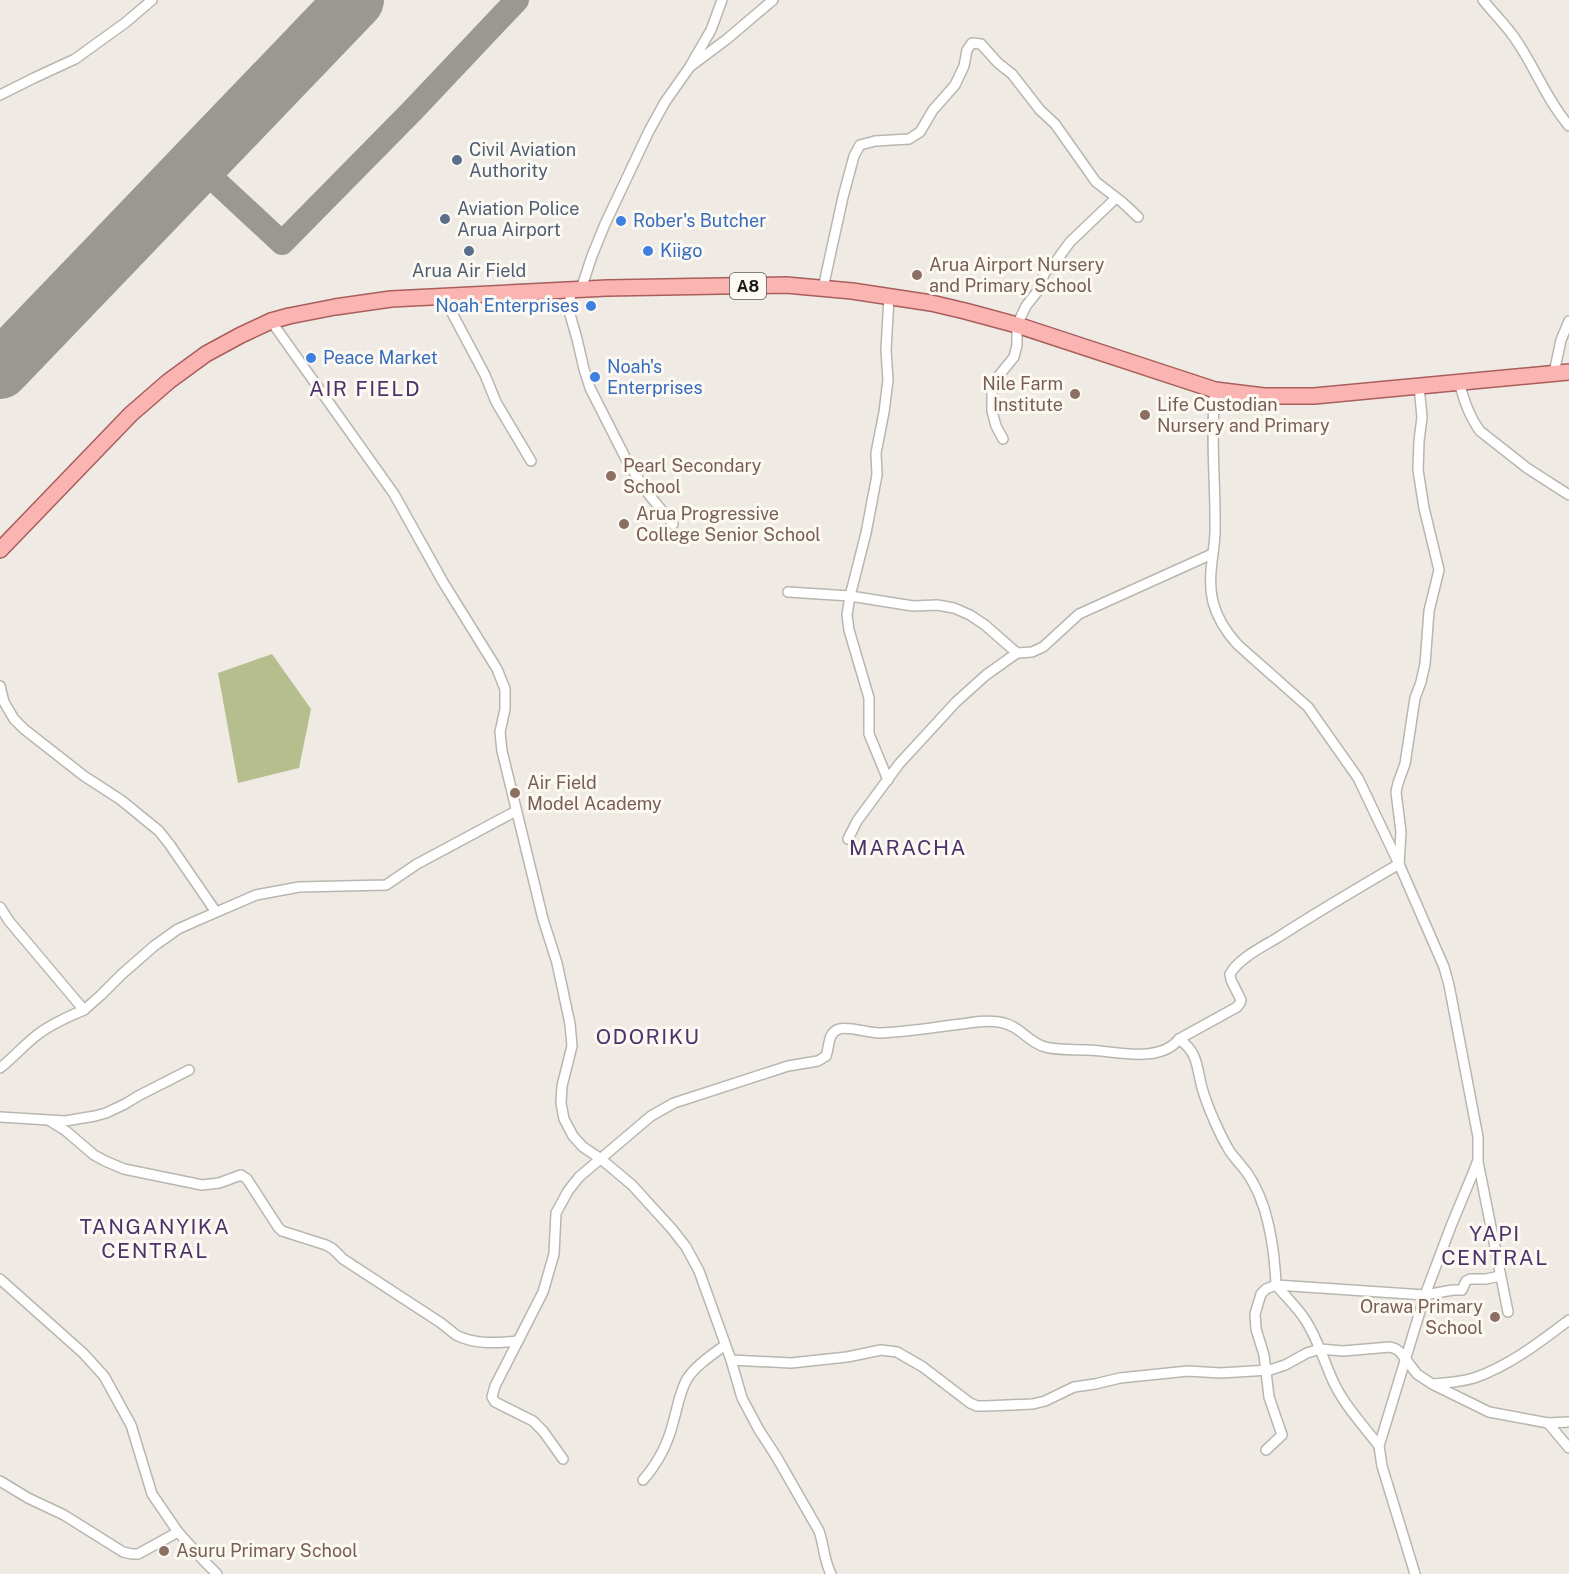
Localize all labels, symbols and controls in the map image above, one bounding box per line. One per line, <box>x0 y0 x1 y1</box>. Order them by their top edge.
place label: Civil Aviation Authority <box>469 139 576 181</box>
marker: Civil Aviation Authority <box>450 153 464 167</box>
place label: Aviation Police Arua Airport <box>457 198 579 240</box>
place label: Rober's Butcher <box>633 210 766 231</box>
marker: Aviation Police Arua Airport <box>438 212 452 226</box>
marker: Rober's Butcher <box>614 214 628 228</box>
place label: Kiigo <box>660 240 702 261</box>
marker: Arua Air Field <box>462 244 476 258</box>
marker: Kiigo <box>641 244 655 258</box>
place label: Arua Airport Nursery and Primary School <box>929 254 1105 296</box>
place label: Arua Air Field <box>412 260 526 281</box>
marker: Arua Airport Nursery and Primary School <box>910 268 924 282</box>
road number: A8 <box>730 273 766 299</box>
place label: Noah Enterprises <box>435 295 579 316</box>
marker: Noah Enterprises <box>584 299 598 313</box>
place label: Peace Market <box>323 347 438 368</box>
marker: Peace Market <box>304 351 318 365</box>
place label: Noah's Enterprises <box>607 356 703 398</box>
marker: Noah's Enterprises <box>588 370 602 384</box>
place label: Nile Farm Institute <box>982 373 1063 415</box>
district label: AIR FIELD <box>309 376 421 401</box>
marker: Nile Farm Institute <box>1068 387 1082 401</box>
place label: Life Custodian Nursery and Primary <box>1157 394 1330 436</box>
marker: Life Custodian Nursery and Primary <box>1138 408 1152 422</box>
place label: Pearl Secondary School <box>623 455 762 497</box>
marker: Pearl Secondary School <box>604 469 618 483</box>
place label: Arua Progressive College Senior School <box>636 503 821 545</box>
marker: Arua Progressive College Senior School <box>617 517 631 531</box>
place label: Air Field Model Academy <box>527 772 662 814</box>
marker: Air Field Model Academy <box>508 786 522 800</box>
district label: MARACHA <box>849 835 967 860</box>
district label: ODORIKU <box>596 1024 700 1049</box>
district label: TANGANYIKA CENTRAL <box>80 1214 230 1263</box>
district label: YAPI CENTRAL <box>1441 1221 1549 1270</box>
place label: Orawa Primary School <box>1360 1296 1483 1338</box>
marker: Orawa Primary School <box>1488 1310 1502 1324</box>
place label: Asuru Primary School <box>176 1540 358 1561</box>
marker: Asuru Primary School <box>157 1544 171 1558</box>

